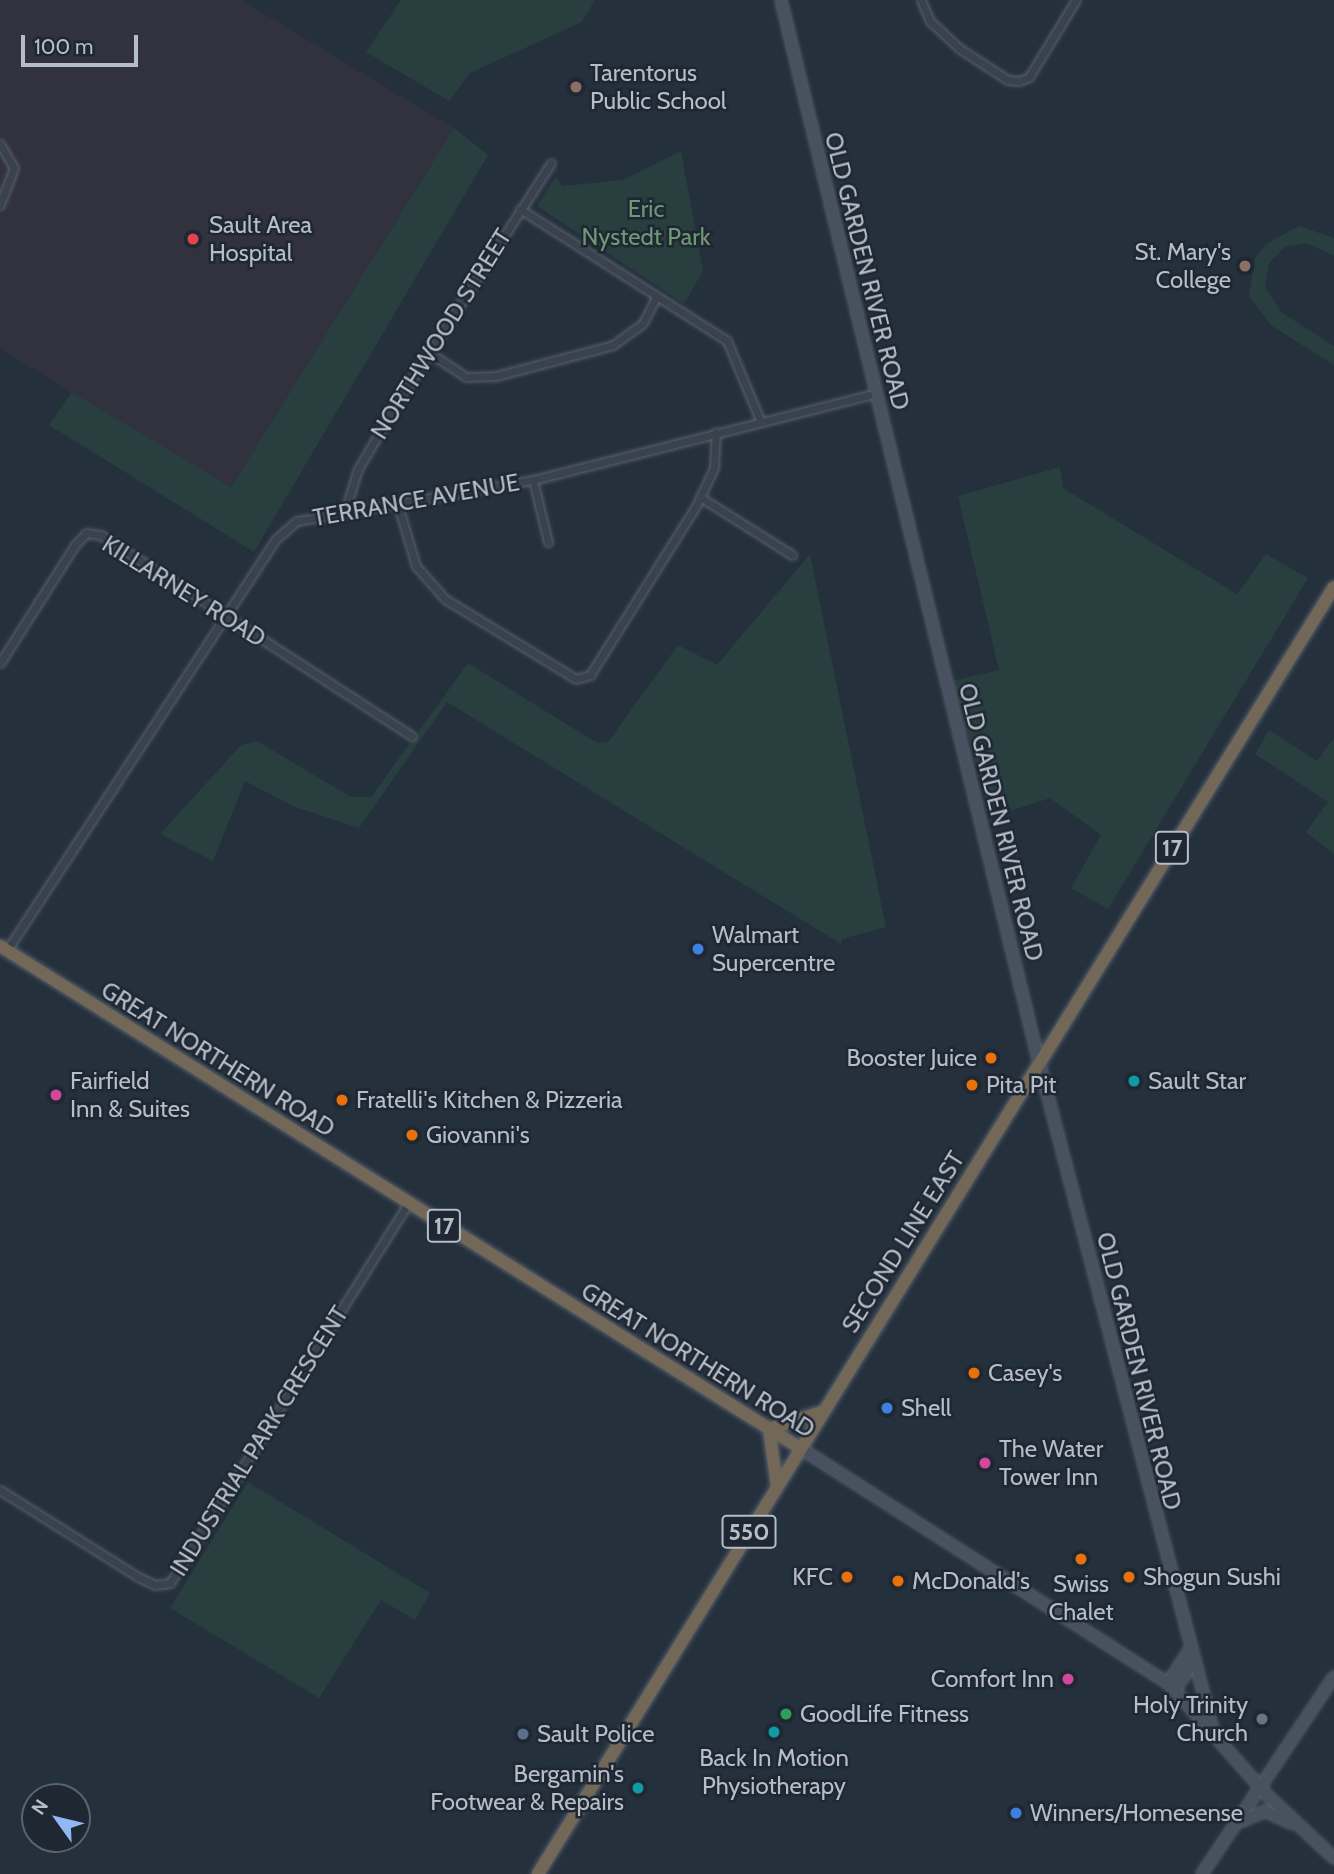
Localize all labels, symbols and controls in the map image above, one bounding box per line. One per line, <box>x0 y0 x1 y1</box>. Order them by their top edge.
scale bar <box>24 21 142 65</box>
text: 100 m <box>34 34 93 59</box>
place label: Tarentorus Public School <box>590 59 727 115</box>
marker: Tarentorus Public School <box>568 79 584 95</box>
street label: OLD GARDEN RIVER ROAD <box>819 129 915 413</box>
park label: Eric Nystedt Park <box>582 195 710 251</box>
place label: Sault Area Hospital <box>209 211 312 267</box>
street label: NORTHWOOD STREET <box>365 224 517 444</box>
marker: Sault Area Hospital <box>183 229 203 249</box>
place label: St. Mary's College <box>1135 238 1231 294</box>
marker: St. Mary's College <box>1237 258 1253 274</box>
street label: TERRANCE AVENUE <box>310 468 522 532</box>
street label: KILLARNEY ROAD <box>97 529 271 653</box>
street label: OLD GARDEN RIVER ROAD <box>953 680 1049 964</box>
road number: 17 <box>1154 828 1190 868</box>
place label: Walmart Supercentre <box>712 921 835 977</box>
marker: Walmart Supercentre <box>690 941 706 957</box>
street label: GREAT NORTHERN ROAD <box>96 975 340 1143</box>
place label: Booster Juice <box>847 1044 977 1072</box>
marker: Booster Juice <box>983 1050 999 1066</box>
place label: Fairfield Inn & Suites <box>70 1067 190 1123</box>
place label: Sault Star <box>1148 1067 1246 1095</box>
place label: Pita Pit <box>986 1071 1056 1099</box>
marker: Sault Star <box>1126 1073 1142 1089</box>
marker: Pita Pit <box>964 1077 980 1093</box>
place label: Fratelli's Kitchen & Pizzeria <box>356 1086 623 1114</box>
marker: Fairfield Inn & Suites <box>48 1087 64 1103</box>
marker: Fratelli's Kitchen & Pizzeria <box>334 1092 350 1108</box>
place label: Giovanni's <box>426 1121 530 1149</box>
marker: Giovanni's <box>404 1127 420 1143</box>
street label: SECOND LINE EAST <box>836 1146 970 1338</box>
road number: 17 <box>426 1206 462 1246</box>
street label: OLD GARDEN RIVER ROAD <box>1091 1229 1187 1513</box>
street label: GREAT NORTHERN ROAD <box>576 1276 820 1444</box>
street label: INDUSTRIAL PARK CRESCENT <box>164 1301 354 1581</box>
place label: Casey's <box>988 1359 1062 1387</box>
marker: Casey's <box>966 1365 982 1381</box>
place label: Shell <box>901 1394 951 1422</box>
marker: Shell <box>879 1400 895 1416</box>
place label: The Water Tower Inn <box>999 1435 1103 1491</box>
marker: The Water Tower Inn <box>977 1455 993 1471</box>
road number: 550 <box>721 1512 777 1552</box>
marker: Swiss Chalet <box>1073 1551 1089 1567</box>
place label: KFC <box>792 1563 833 1591</box>
place label: Shogun Sushi <box>1143 1563 1281 1591</box>
place label: McDonald's <box>912 1567 1030 1595</box>
marker: KFC <box>839 1569 855 1585</box>
marker: Shogun Sushi <box>1121 1569 1137 1585</box>
place label: Swiss Chalet <box>1048 1570 1114 1626</box>
marker: McDonald's <box>890 1573 906 1589</box>
place label: Comfort Inn <box>931 1665 1054 1693</box>
marker: Comfort Inn <box>1060 1671 1076 1687</box>
place label: Holy Trinity Church <box>1133 1691 1248 1747</box>
place label: GoodLife Fitness <box>800 1700 969 1728</box>
marker: GoodLife Fitness <box>778 1706 794 1722</box>
marker: Holy Trinity Church <box>1254 1711 1270 1727</box>
place label: Sault Police <box>537 1720 655 1748</box>
marker: Back In Motion Physiotherapy <box>766 1724 782 1740</box>
marker: Sault Police <box>515 1726 531 1742</box>
place label: Back In Motion Physiotherapy <box>699 1744 849 1800</box>
place label: Bergamin's Footwear & Repairs <box>430 1760 624 1816</box>
marker: Bergamin's Footwear & Repairs <box>630 1780 646 1796</box>
north arrow <box>21 1783 91 1853</box>
text: N <box>27 1795 53 1819</box>
place label: Winners/Homesense <box>1030 1799 1243 1827</box>
marker: Winners/Homesense <box>1008 1805 1024 1821</box>

